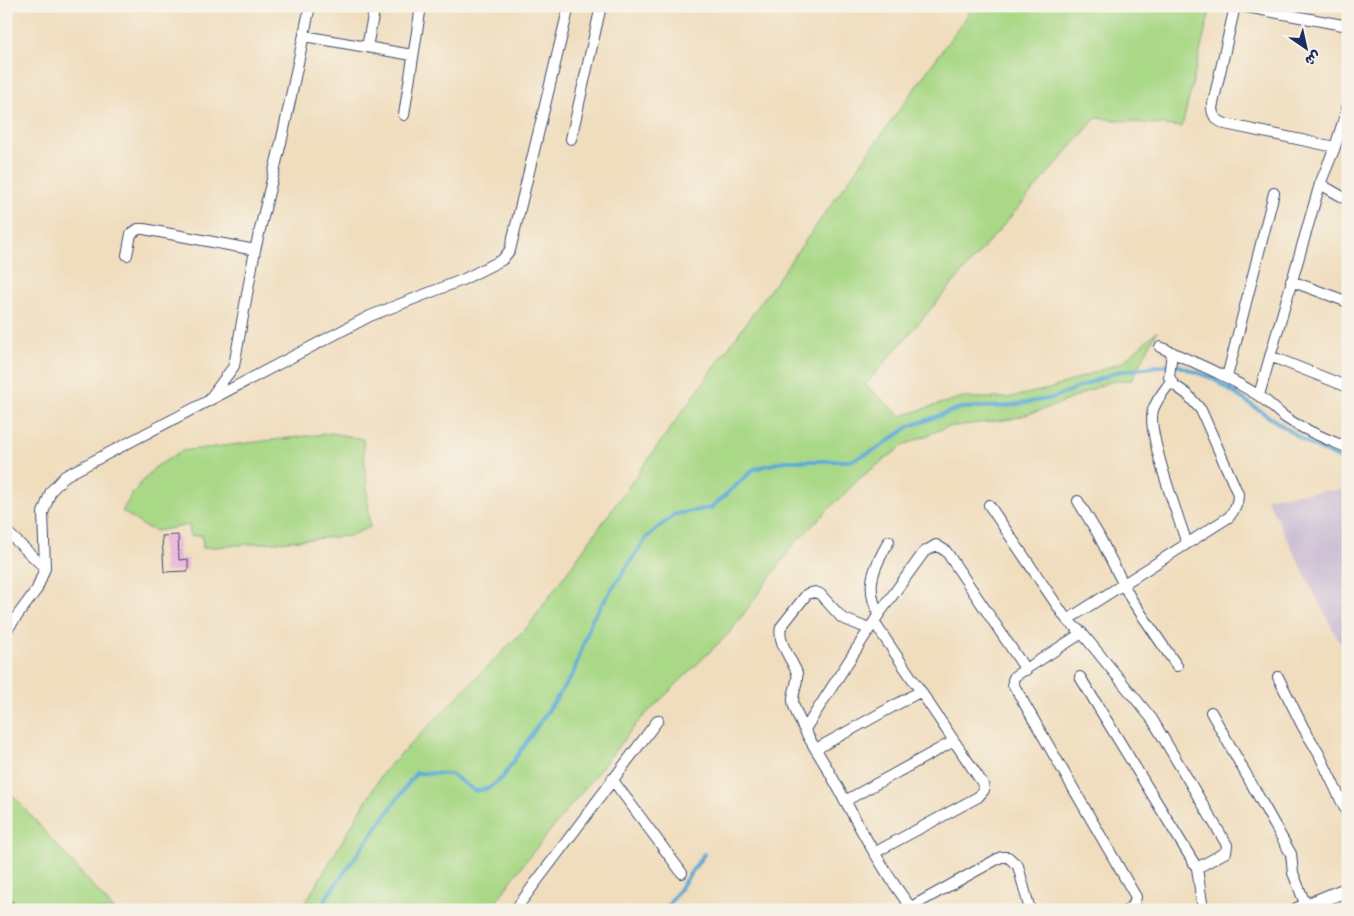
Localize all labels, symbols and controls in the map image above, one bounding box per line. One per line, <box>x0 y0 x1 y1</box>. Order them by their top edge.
north arrow <box>1282 22 1332 72</box>
text: ش <box>1302 47 1325 71</box>

